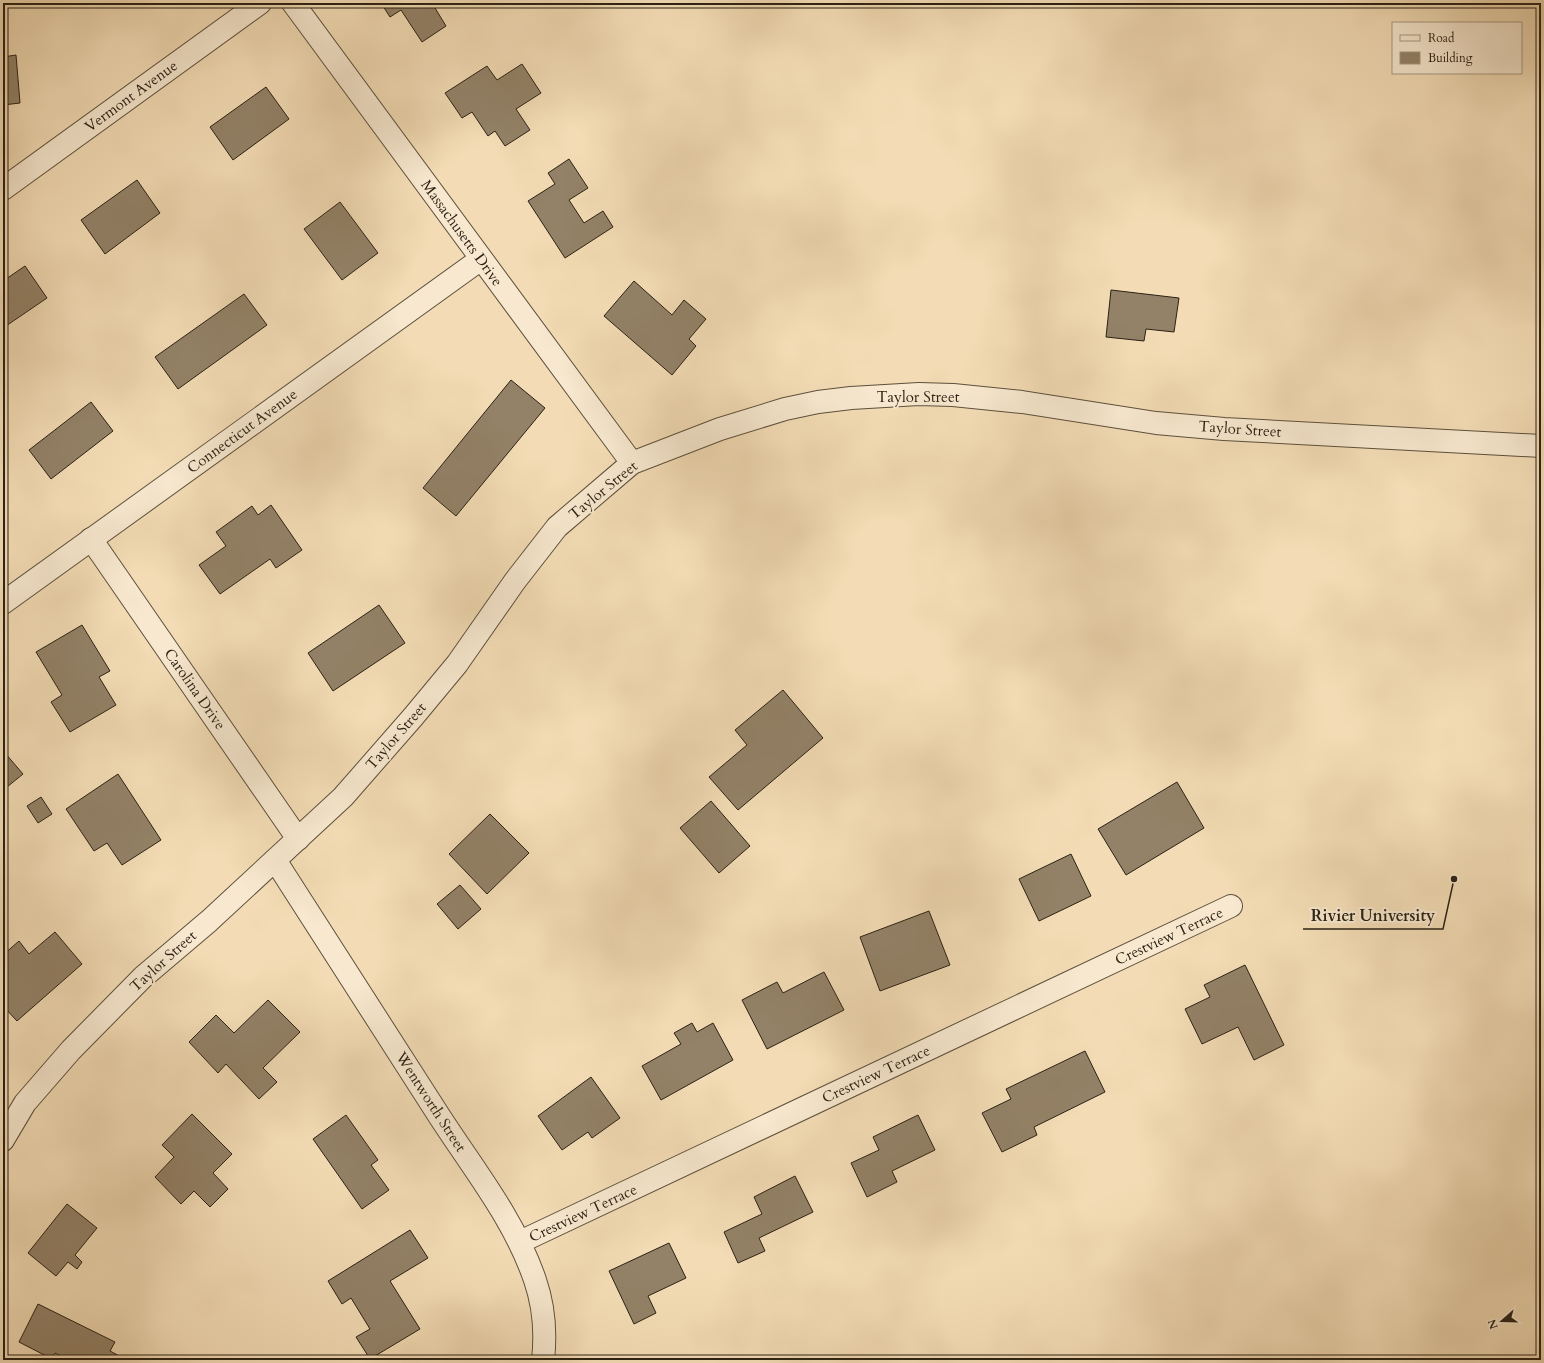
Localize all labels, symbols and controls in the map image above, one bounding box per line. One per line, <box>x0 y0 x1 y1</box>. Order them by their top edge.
legend <box>1392 22 1522 74</box>
text: Road <box>1428 30 1455 46</box>
text: Building <box>1428 50 1473 66</box>
street label: Vermont Avenue <box>81 55 182 136</box>
street label: Massachusetts Drive <box>417 176 508 290</box>
street label: Connecticut Avenue <box>183 384 301 478</box>
street label: Taylor Street <box>877 387 960 407</box>
street label: Taylor Street <box>1198 416 1282 442</box>
street label: Taylor Street <box>564 456 642 524</box>
street label: Carolina Drive <box>160 644 231 734</box>
street label: Taylor Street <box>361 698 431 774</box>
callout: Rivier University <box>1303 901 1443 929</box>
street label: Crestview Terrace <box>1112 902 1226 970</box>
text: Rivier University <box>1311 905 1435 927</box>
street label: Taylor Street <box>125 926 201 996</box>
street label: Crestview Terrace <box>819 1040 933 1108</box>
street label: Wentworth Street <box>391 1047 471 1156</box>
street label: Crestview Terrace <box>526 1179 640 1247</box>
north arrow <box>1482 1301 1522 1341</box>
text: N <box>1484 1317 1502 1331</box>

